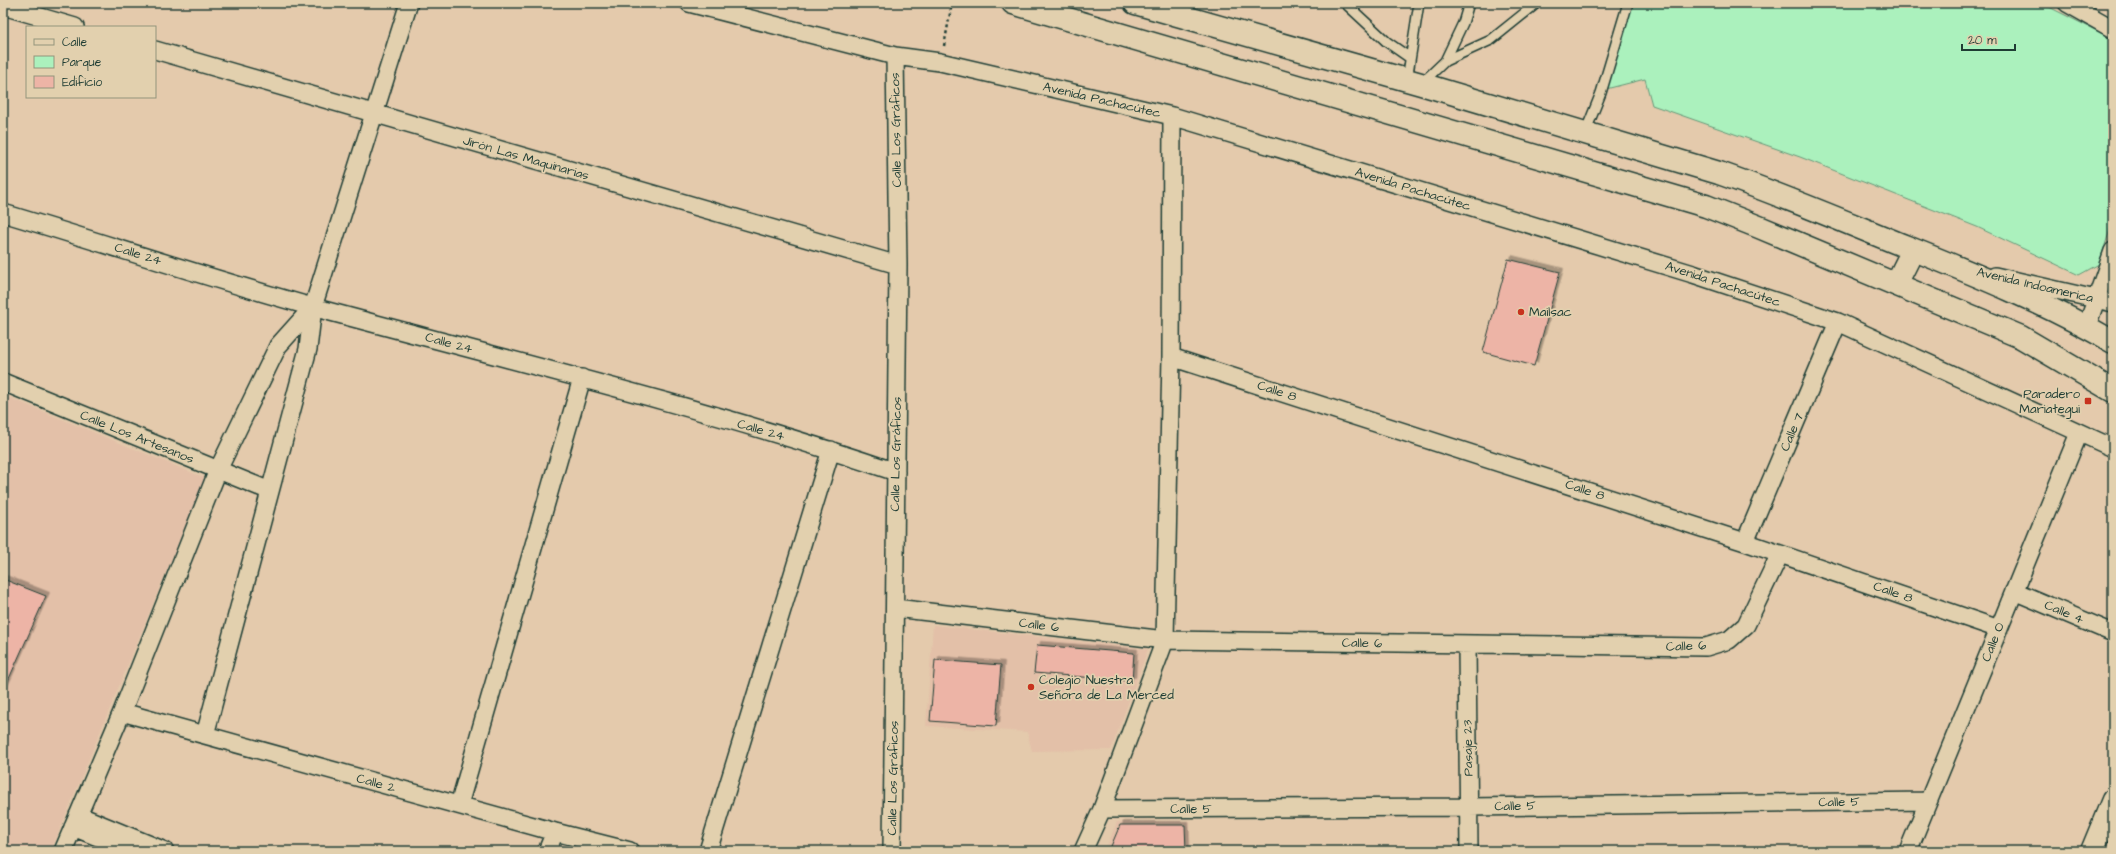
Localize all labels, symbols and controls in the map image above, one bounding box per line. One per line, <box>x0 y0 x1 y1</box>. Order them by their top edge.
legend <box>26 26 156 98</box>
scale bar <box>1962 26 2015 52</box>
text: 20 m <box>1968 32 1997 49</box>
text: Calle <box>62 34 87 51</box>
text: Parque <box>62 54 102 71</box>
street label: Calle Los Gráficos <box>886 72 906 188</box>
text: Edificio <box>62 74 102 91</box>
street label: Avenida Pachacútec <box>1041 78 1163 122</box>
street label: Jirón Las Maquinarias <box>461 131 592 185</box>
street label: Avenida Pachacútec <box>1353 163 1473 215</box>
street label: Calle 24 <box>112 238 164 270</box>
street label: Avenida Pachacútec <box>1663 257 1783 311</box>
street label: Avenida Indoamerica <box>1975 263 2095 307</box>
place label: Mailsac <box>1529 303 1572 321</box>
marker: Mailsac <box>1516 307 1526 317</box>
street label: Calle 24 <box>423 328 475 358</box>
street label: Calle 8 <box>1255 376 1300 406</box>
place label: Paradero Mariategui <box>2019 385 2081 419</box>
street label: Calle Los Gráficos <box>886 396 906 512</box>
marker: Paradero Mariategui <box>2083 396 2093 406</box>
street label: Calle Los Artesanos <box>77 406 197 468</box>
street label: Calle 7 <box>1776 410 1808 454</box>
street label: Calle 24 <box>735 415 787 445</box>
street label: Calle 8 <box>1563 475 1608 505</box>
street label: Calle 8 <box>1871 577 1916 607</box>
street label: Calle 4 <box>2042 596 2087 628</box>
street label: Calle 6 <box>1018 614 1060 636</box>
street label: Calle O <box>1977 619 2009 664</box>
street label: Calle 6 <box>1342 634 1382 652</box>
street label: Calle 6 <box>1666 636 1706 656</box>
place label: Colegio Nuestra Señora de La Merced <box>1039 671 1174 704</box>
marker: Colegio Nuestra Señora de La Merced <box>1026 682 1036 692</box>
street label: Pasaje 23 <box>1459 719 1477 776</box>
street label: Calle Los Gráficos <box>883 720 903 836</box>
street label: Calle 2 <box>355 769 398 797</box>
street label: Calle 5 <box>1818 793 1860 811</box>
street label: Calle 5 <box>1494 797 1536 815</box>
street label: Calle 5 <box>1170 800 1212 818</box>

